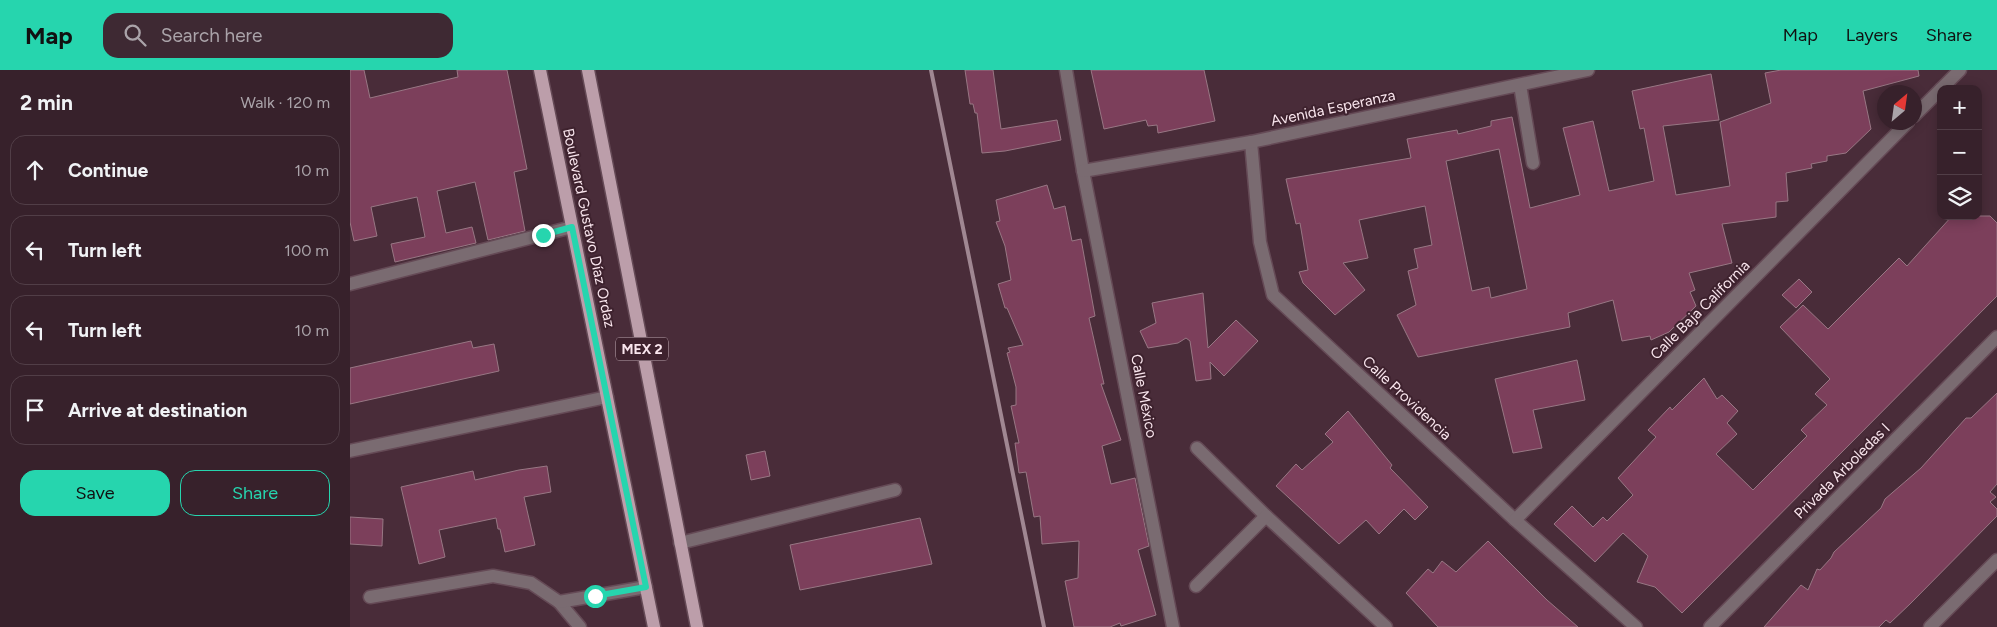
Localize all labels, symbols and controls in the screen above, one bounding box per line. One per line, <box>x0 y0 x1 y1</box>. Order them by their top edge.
search box <box>103 13 453 58</box>
text: Map <box>25 21 73 50</box>
icon: search <box>121 21 149 49</box>
text: Search here <box>161 24 262 47</box>
text: Map <box>1783 24 1818 46</box>
text: Layers <box>1846 24 1898 46</box>
text: Share <box>1926 24 1972 46</box>
north arrow <box>1877 85 1922 130</box>
map controls <box>1937 85 1982 220</box>
button: + <box>1937 85 1982 130</box>
street label: Avenida Esperanza <box>1269 86 1397 130</box>
text: 2 min <box>20 90 73 115</box>
text: Walk · 120 m <box>241 93 330 112</box>
street label: Boulevard Gustavo Díaz Ordaz <box>559 127 619 329</box>
button: − <box>1937 130 1982 175</box>
icon: ahead <box>21 156 49 184</box>
text: Continue <box>68 159 148 182</box>
text: 10 m <box>295 161 329 180</box>
button: layers <box>1937 175 1982 220</box>
route end <box>532 224 555 247</box>
icon: left <box>21 236 49 264</box>
text: Turn left <box>68 239 142 262</box>
text: 100 m <box>284 241 329 260</box>
street label: Calle Baja California <box>1647 257 1753 363</box>
icon: left <box>21 316 49 344</box>
text: Turn left <box>68 319 142 342</box>
text: 10 m <box>295 321 329 340</box>
road number: MEX 2 <box>616 338 668 360</box>
street label: Calle México <box>1127 352 1161 440</box>
street label: Calle Providencia <box>1359 352 1455 444</box>
icon: arrive <box>21 396 49 424</box>
text: Arrive at destination <box>68 399 247 422</box>
street label: Privada Arboledas I <box>1790 419 1894 523</box>
button: Save <box>20 470 170 516</box>
button: Share <box>180 470 330 516</box>
route start <box>584 585 607 608</box>

